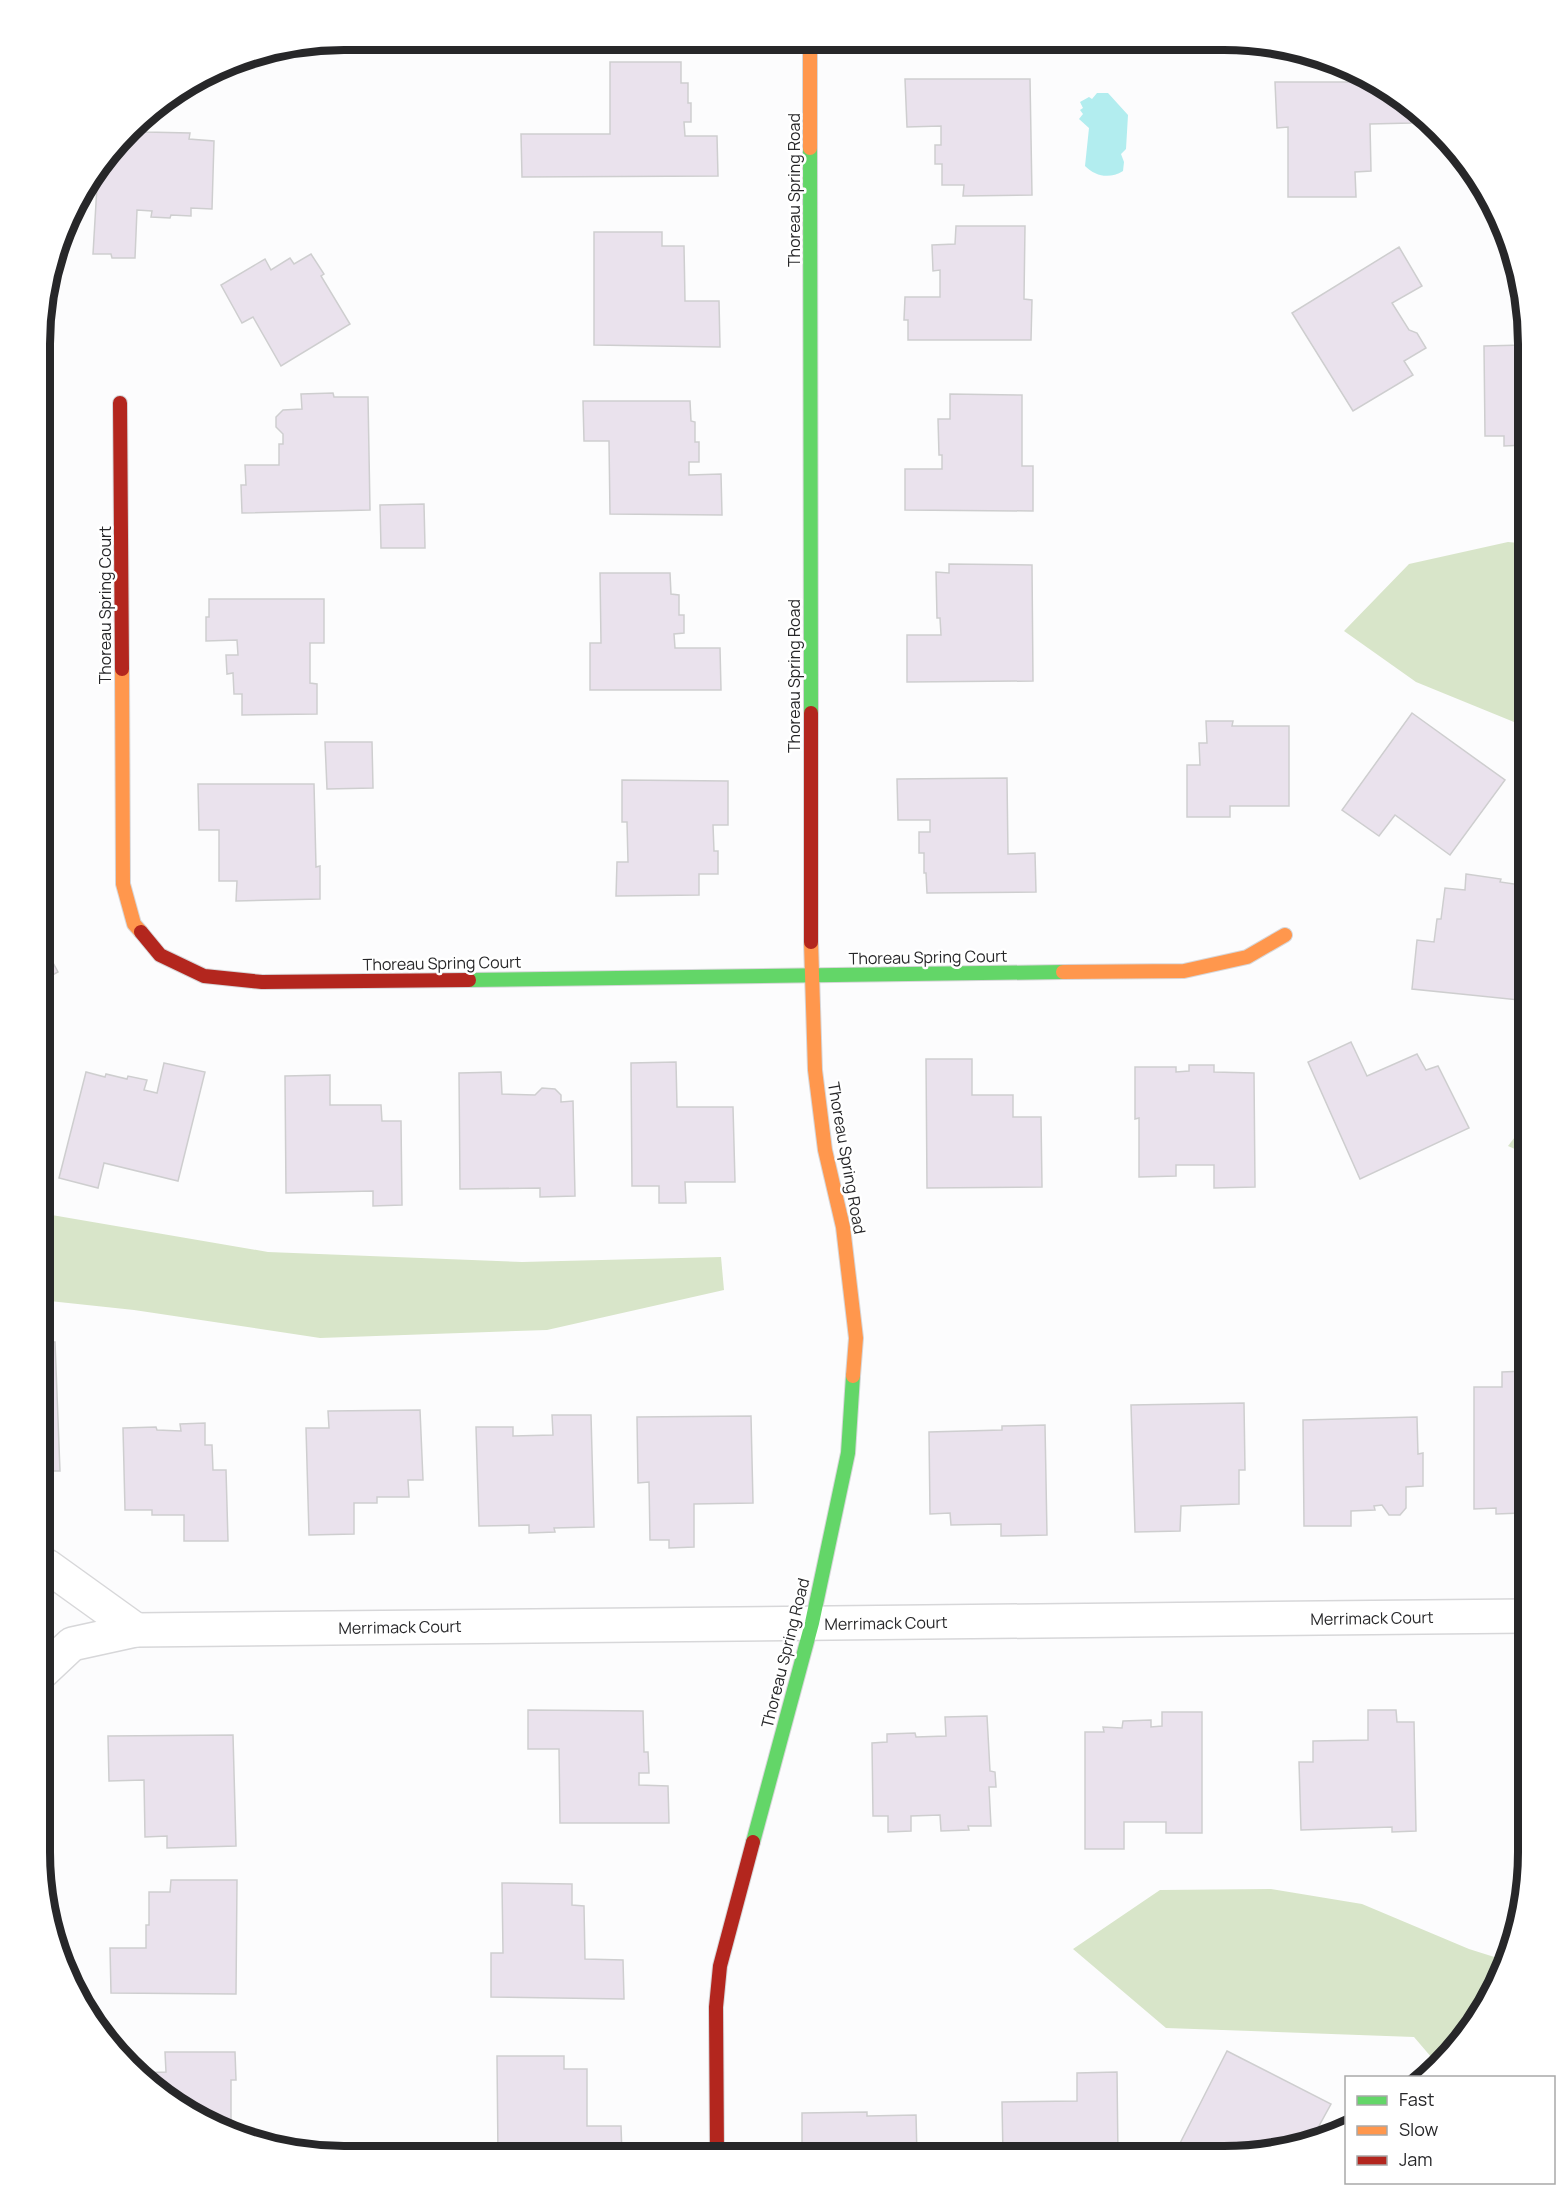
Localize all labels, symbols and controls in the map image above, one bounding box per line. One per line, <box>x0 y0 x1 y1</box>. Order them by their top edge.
street label: Thoreau Spring Road <box>783 113 805 267</box>
street label: Thoreau Spring Court <box>94 526 116 684</box>
street label: Thoreau Spring Road <box>783 599 805 753</box>
street label: Thoreau Spring Court <box>849 945 1007 969</box>
street label: Thoreau Spring Court <box>363 951 521 975</box>
street label: Thoreau Spring Road <box>823 1080 871 1236</box>
street label: Thoreau Spring Road <box>756 1576 814 1730</box>
street label: Merrimack Court <box>1310 1606 1434 1630</box>
street label: Merrimack Court <box>824 1611 948 1635</box>
street label: Merrimack Court <box>338 1615 462 1639</box>
legend <box>1345 2076 1555 2184</box>
text: Fast <box>1399 2087 1434 2111</box>
text: Slow <box>1399 2117 1439 2141</box>
text: Jam <box>1399 2147 1433 2171</box>

